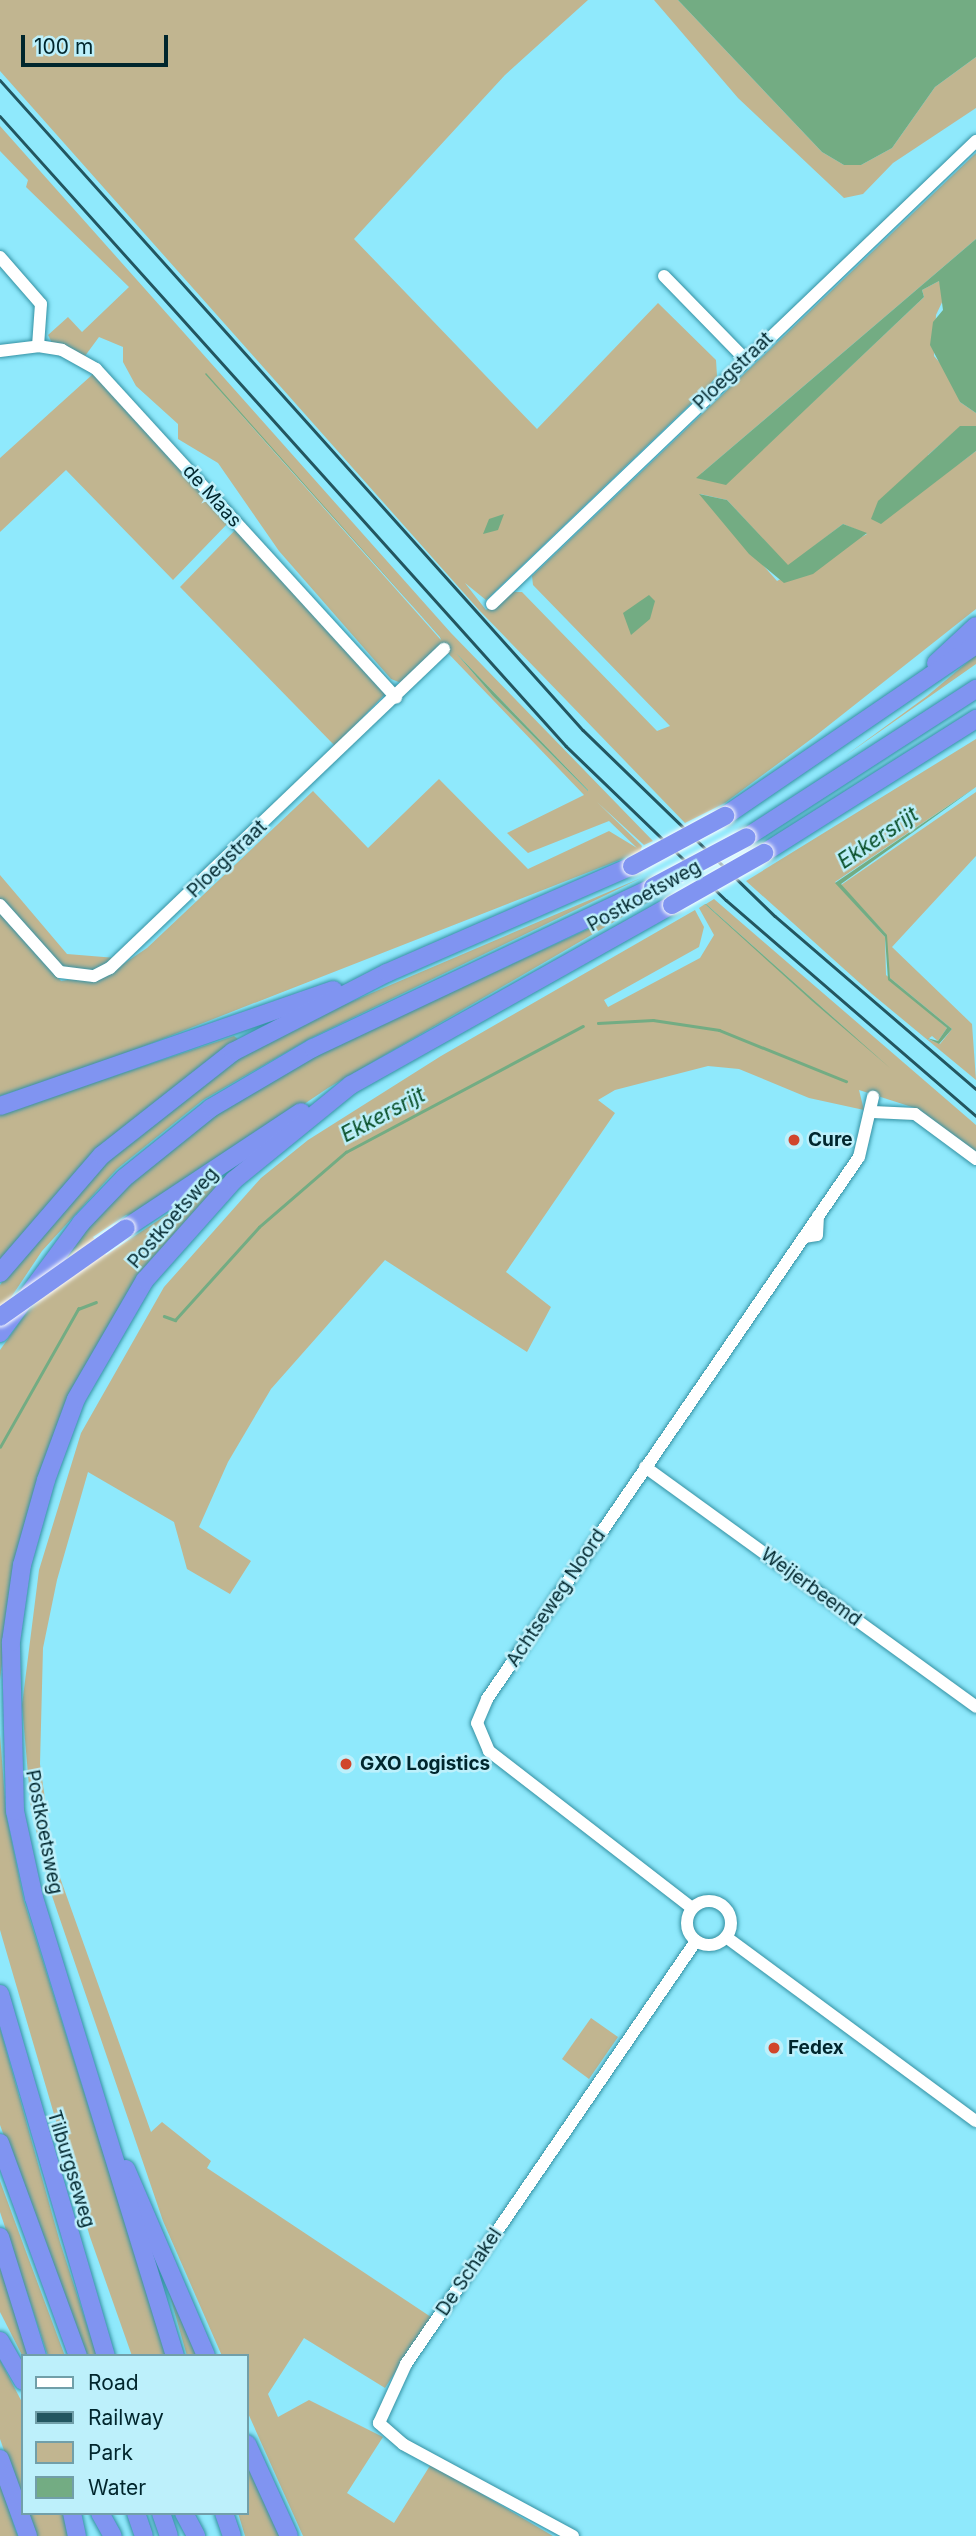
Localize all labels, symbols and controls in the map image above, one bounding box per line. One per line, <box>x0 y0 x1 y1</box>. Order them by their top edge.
scale bar <box>24 21 172 65</box>
text: 100 m <box>34 34 93 59</box>
street label: Ploegstraat <box>688 327 778 415</box>
street label: de Maas <box>178 460 246 532</box>
water label: Ekkersrijt <box>833 802 923 874</box>
street label: Ploegstraat <box>182 815 272 903</box>
street label: Postkoetsweg <box>583 855 705 937</box>
water label: Ekkersrijt <box>337 1082 429 1148</box>
place label: Cure <box>808 1129 852 1151</box>
marker: Cure <box>786 1132 802 1148</box>
street label: Postkoetsweg <box>123 1163 223 1273</box>
street label: Achtseweg Noord <box>502 1525 610 1671</box>
street label: Weijerbeemd <box>756 1543 866 1631</box>
place label: GXO Logistics <box>360 1753 490 1775</box>
marker: GXO Logistics <box>338 1756 354 1772</box>
street label: Postkoetsweg <box>21 1768 67 1896</box>
place label: Fedex <box>788 2037 844 2059</box>
marker: Fedex <box>766 2040 782 2056</box>
street label: Tilburgseweg <box>42 2108 100 2230</box>
street label: De Schakel <box>431 2224 507 2320</box>
legend <box>21 2354 248 2515</box>
text: Road <box>88 2370 139 2395</box>
text: Railway <box>88 2405 164 2430</box>
text: Park <box>88 2440 133 2465</box>
text: Water <box>88 2475 146 2500</box>

